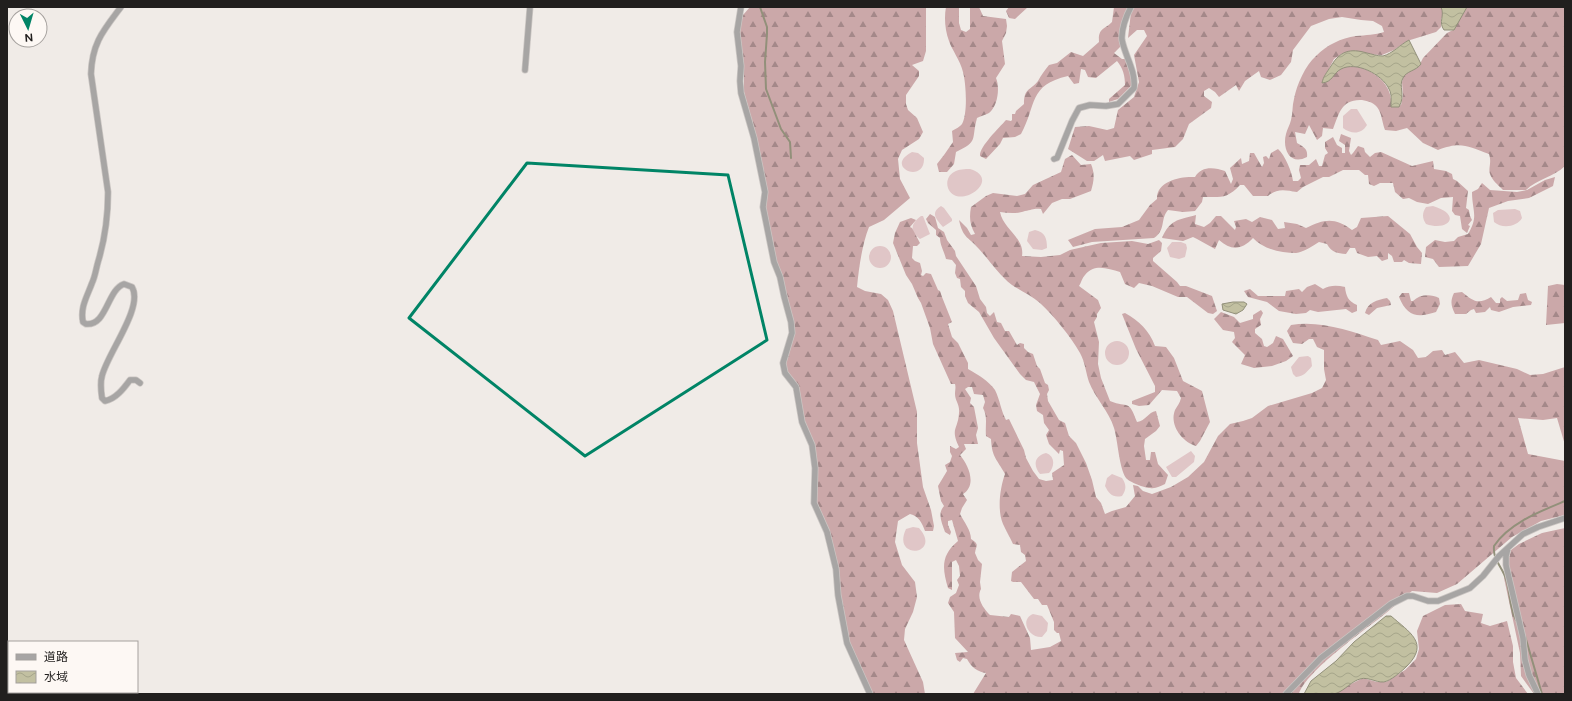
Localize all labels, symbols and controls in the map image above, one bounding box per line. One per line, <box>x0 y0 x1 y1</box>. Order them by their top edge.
north arrow <box>8 8 48 48</box>
text: N <box>24 31 34 44</box>
legend <box>8 641 138 693</box>
text: 道路 <box>44 650 68 664</box>
text: 水域 <box>44 670 68 684</box>

